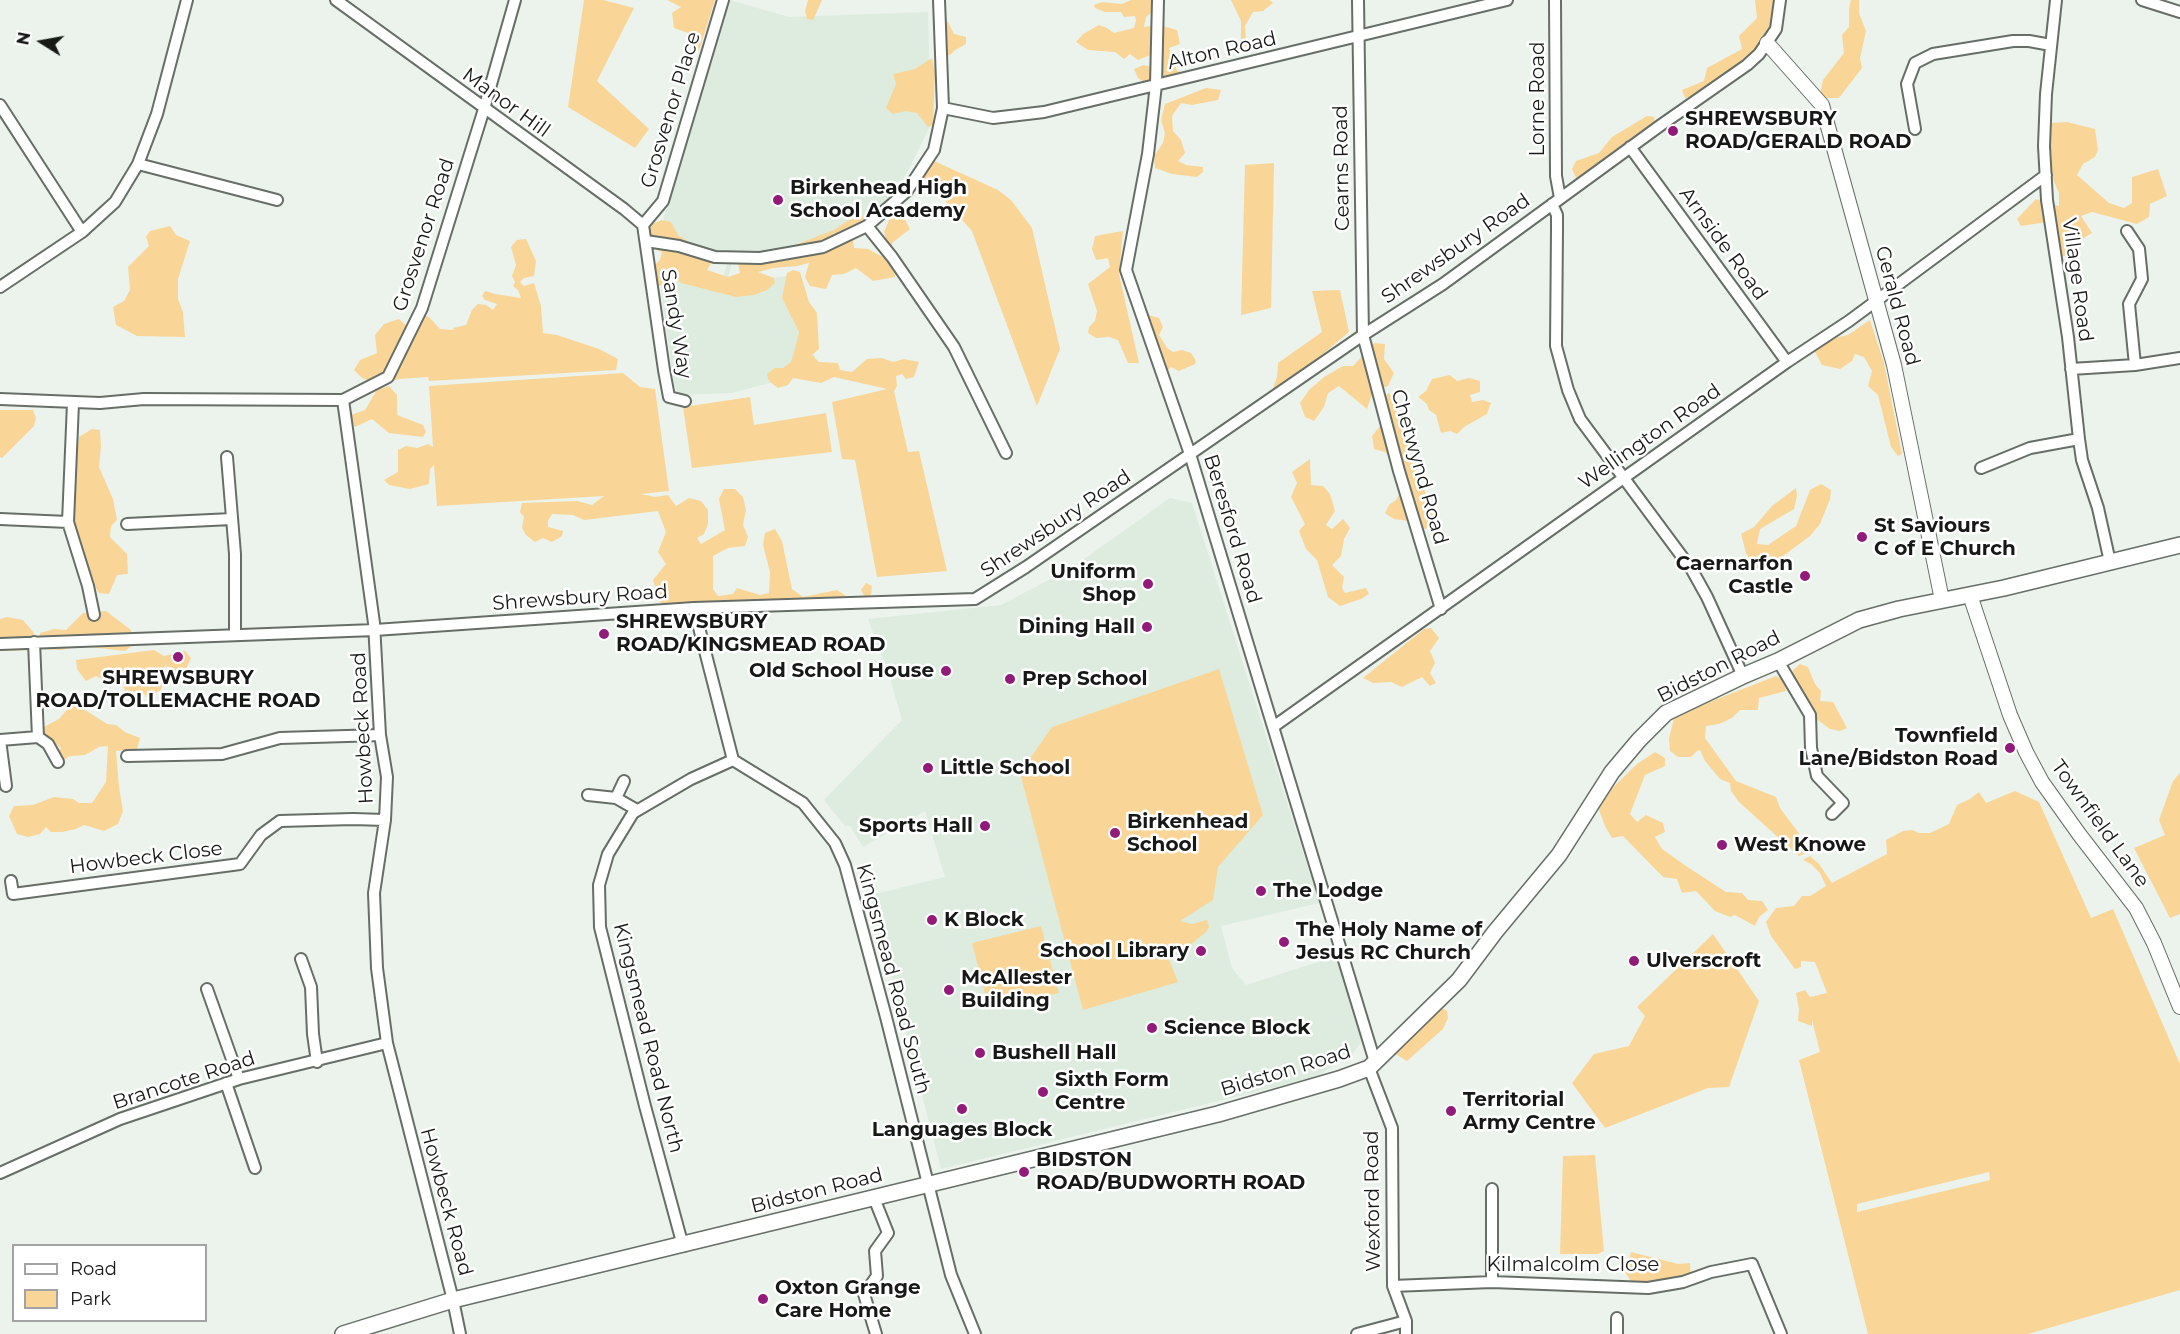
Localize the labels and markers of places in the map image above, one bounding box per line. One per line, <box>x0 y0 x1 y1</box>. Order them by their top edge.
place label: SHREWSBURY ROAD/GERALD ROAD <box>1685 107 1912 154</box>
marker: SHREWSBURY ROAD/GERALD ROAD <box>1666 124 1680 138</box>
place label: Birkenhead High School Academy <box>790 176 967 223</box>
marker: Birkenhead High School Academy <box>771 193 785 207</box>
place label: St Saviours C of E Church <box>1874 514 2016 561</box>
marker: St Saviours C of E Church <box>1855 530 1869 544</box>
place label: Caernarfon Castle <box>1676 552 1793 599</box>
place label: Uniform Shop <box>1050 560 1136 607</box>
marker: Caernarfon Castle <box>1798 569 1812 583</box>
marker: Uniform Shop <box>1141 577 1155 591</box>
place label: SHREWSBURY ROAD/KINGSMEAD ROAD <box>616 610 886 657</box>
place label: Dining Hall <box>1019 615 1135 639</box>
marker: Dining Hall <box>1140 620 1154 634</box>
marker: SHREWSBURY ROAD/KINGSMEAD ROAD <box>597 627 611 641</box>
marker: SHREWSBURY ROAD/TOLLEMACHE ROAD <box>171 650 185 664</box>
place label: Old School House <box>749 659 934 683</box>
marker: Old School House <box>939 664 953 678</box>
place label: SHREWSBURY ROAD/TOLLEMACHE ROAD <box>35 666 321 713</box>
place label: Prep School <box>1022 667 1148 691</box>
marker: Prep School <box>1003 672 1017 686</box>
place label: Townfield Lane/Bidston Road <box>1799 724 1998 771</box>
marker: Townfield Lane/Bidston Road <box>2003 741 2017 755</box>
place label: Little School <box>940 756 1070 780</box>
marker: Little School <box>921 761 935 775</box>
place label: Birkenhead School <box>1127 810 1248 857</box>
place label: Sports Hall <box>859 814 973 838</box>
marker: Sports Hall <box>978 819 992 833</box>
marker: Birkenhead School <box>1108 826 1122 840</box>
place label: West Knowe <box>1734 833 1866 857</box>
marker: West Knowe <box>1715 838 1729 852</box>
place label: The Lodge <box>1273 879 1383 903</box>
marker: The Lodge <box>1254 884 1268 898</box>
place label: K Block <box>944 908 1024 932</box>
marker: K Block <box>925 913 939 927</box>
place label: The Holy Name of Jesus RC Church <box>1296 918 1482 965</box>
marker: The Holy Name of Jesus RC Church <box>1277 935 1291 949</box>
place label: School Library <box>1040 939 1189 963</box>
marker: School Library <box>1194 944 1208 958</box>
place label: Ulverscroft <box>1646 949 1761 973</box>
marker: Ulverscroft <box>1627 954 1641 968</box>
place label: McAllester Building <box>961 966 1072 1013</box>
marker: McAllester Building <box>942 983 956 997</box>
place label: Science Block <box>1164 1016 1310 1040</box>
marker: Science Block <box>1145 1021 1159 1035</box>
place label: Bushell Hall <box>992 1041 1116 1065</box>
marker: Bushell Hall <box>973 1046 987 1060</box>
place label: Sixth Form Centre <box>1055 1068 1169 1115</box>
marker: Sixth Form Centre <box>1036 1085 1050 1099</box>
place label: Territorial Army Centre <box>1463 1088 1596 1135</box>
marker: Languages Block <box>955 1102 969 1116</box>
marker: Territorial Army Centre <box>1444 1104 1458 1118</box>
place label: Languages Block <box>872 1118 1052 1142</box>
place label: BIDSTON ROAD/BUDWORTH ROAD <box>1036 1148 1305 1195</box>
marker: BIDSTON ROAD/BUDWORTH ROAD <box>1017 1165 1031 1179</box>
place label: Oxton Grange Care Home <box>775 1276 921 1323</box>
marker: Oxton Grange Care Home <box>756 1292 770 1306</box>

